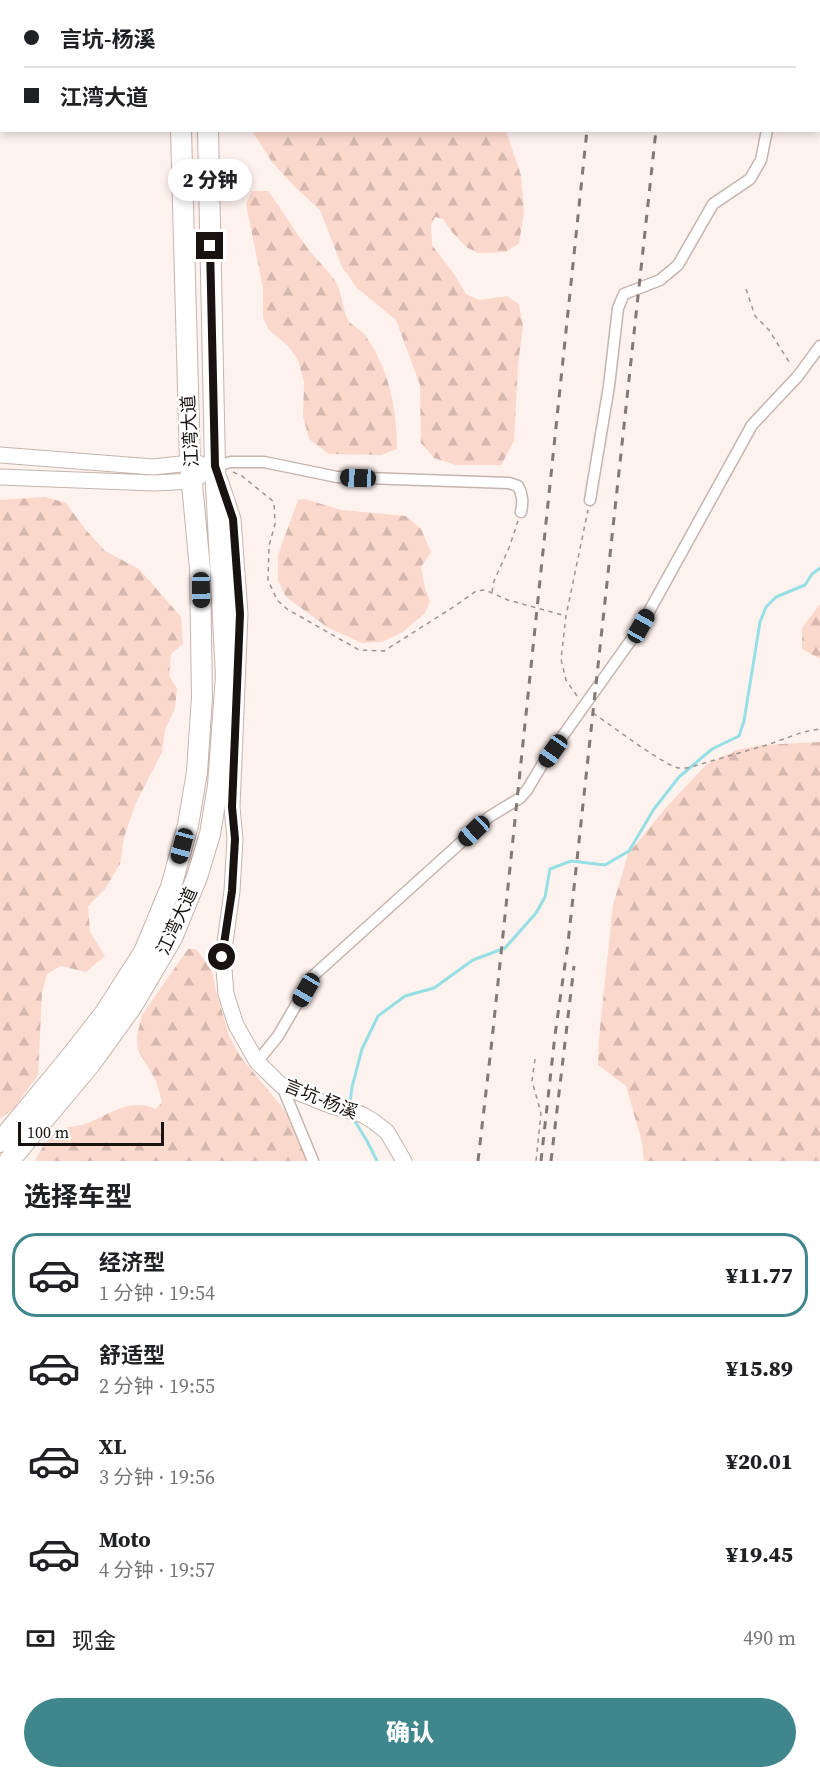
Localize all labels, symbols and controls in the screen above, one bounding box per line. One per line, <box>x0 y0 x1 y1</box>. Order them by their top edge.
text: 言坑-杨溪 <box>60 24 155 54</box>
text: 江湾大道 <box>60 82 148 112</box>
callout: 2 分钟 <box>168 159 252 201</box>
text: 2 分钟 <box>182 166 238 194</box>
route end <box>196 232 223 259</box>
street label: 江湾大道 <box>175 394 204 468</box>
car <box>340 468 376 488</box>
car <box>192 572 210 608</box>
car <box>624 606 658 646</box>
car <box>535 731 571 771</box>
car <box>455 812 493 850</box>
car <box>169 826 195 866</box>
street label: 江湾大道 <box>150 883 203 959</box>
route start <box>208 943 235 970</box>
car <box>289 970 323 1010</box>
street label: 言坑-杨溪 <box>281 1072 362 1125</box>
scale bar <box>18 1119 164 1146</box>
text: 100 m <box>27 1121 69 1143</box>
text: 选择车型 <box>24 1178 132 1215</box>
text: 经济型 <box>99 1247 165 1277</box>
icon: car <box>27 1248 81 1302</box>
text: ¥11.77 <box>726 1260 793 1290</box>
text: 1 分钟 · 19:54 <box>99 1279 215 1307</box>
text: 舒适型 <box>99 1340 165 1370</box>
icon: car <box>27 1341 81 1395</box>
text: ¥15.89 <box>726 1353 793 1383</box>
text: 2 分钟 · 19:55 <box>99 1372 215 1400</box>
text: XL <box>99 1431 126 1461</box>
icon: car <box>27 1434 81 1488</box>
text: ¥20.01 <box>726 1446 793 1476</box>
text: 3 分钟 · 19:56 <box>99 1463 215 1491</box>
text: Moto <box>99 1524 151 1554</box>
icon: car <box>27 1527 81 1581</box>
text: ¥19.45 <box>726 1539 793 1569</box>
text: 4 分钟 · 19:57 <box>99 1556 215 1584</box>
icon: cash <box>24 1622 57 1655</box>
text: 490 m <box>743 1624 796 1652</box>
text: 现金 <box>72 1625 116 1655</box>
button: 确认 <box>24 1698 796 1767</box>

